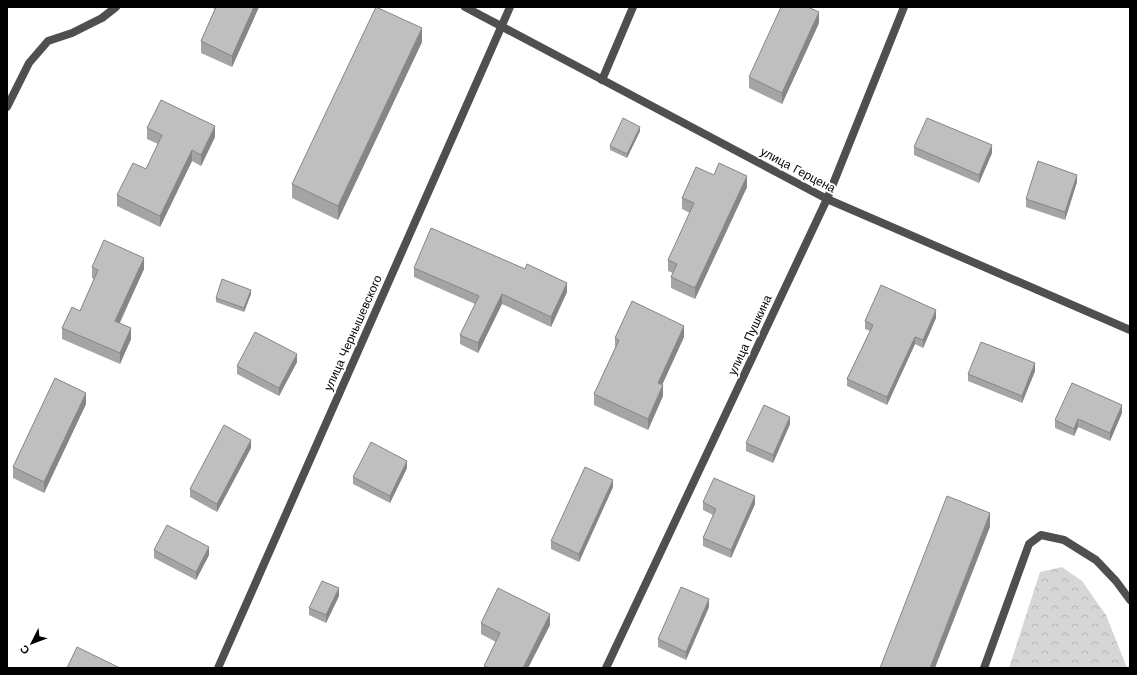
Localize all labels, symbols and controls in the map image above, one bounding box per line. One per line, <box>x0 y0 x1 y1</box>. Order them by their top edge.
street label: улица Герцена <box>758 144 838 196</box>
street label: улица Чернышевского <box>321 273 385 393</box>
street label: улица Пушкина <box>725 293 775 377</box>
north arrow <box>12 623 52 663</box>
text: С <box>17 642 32 657</box>

